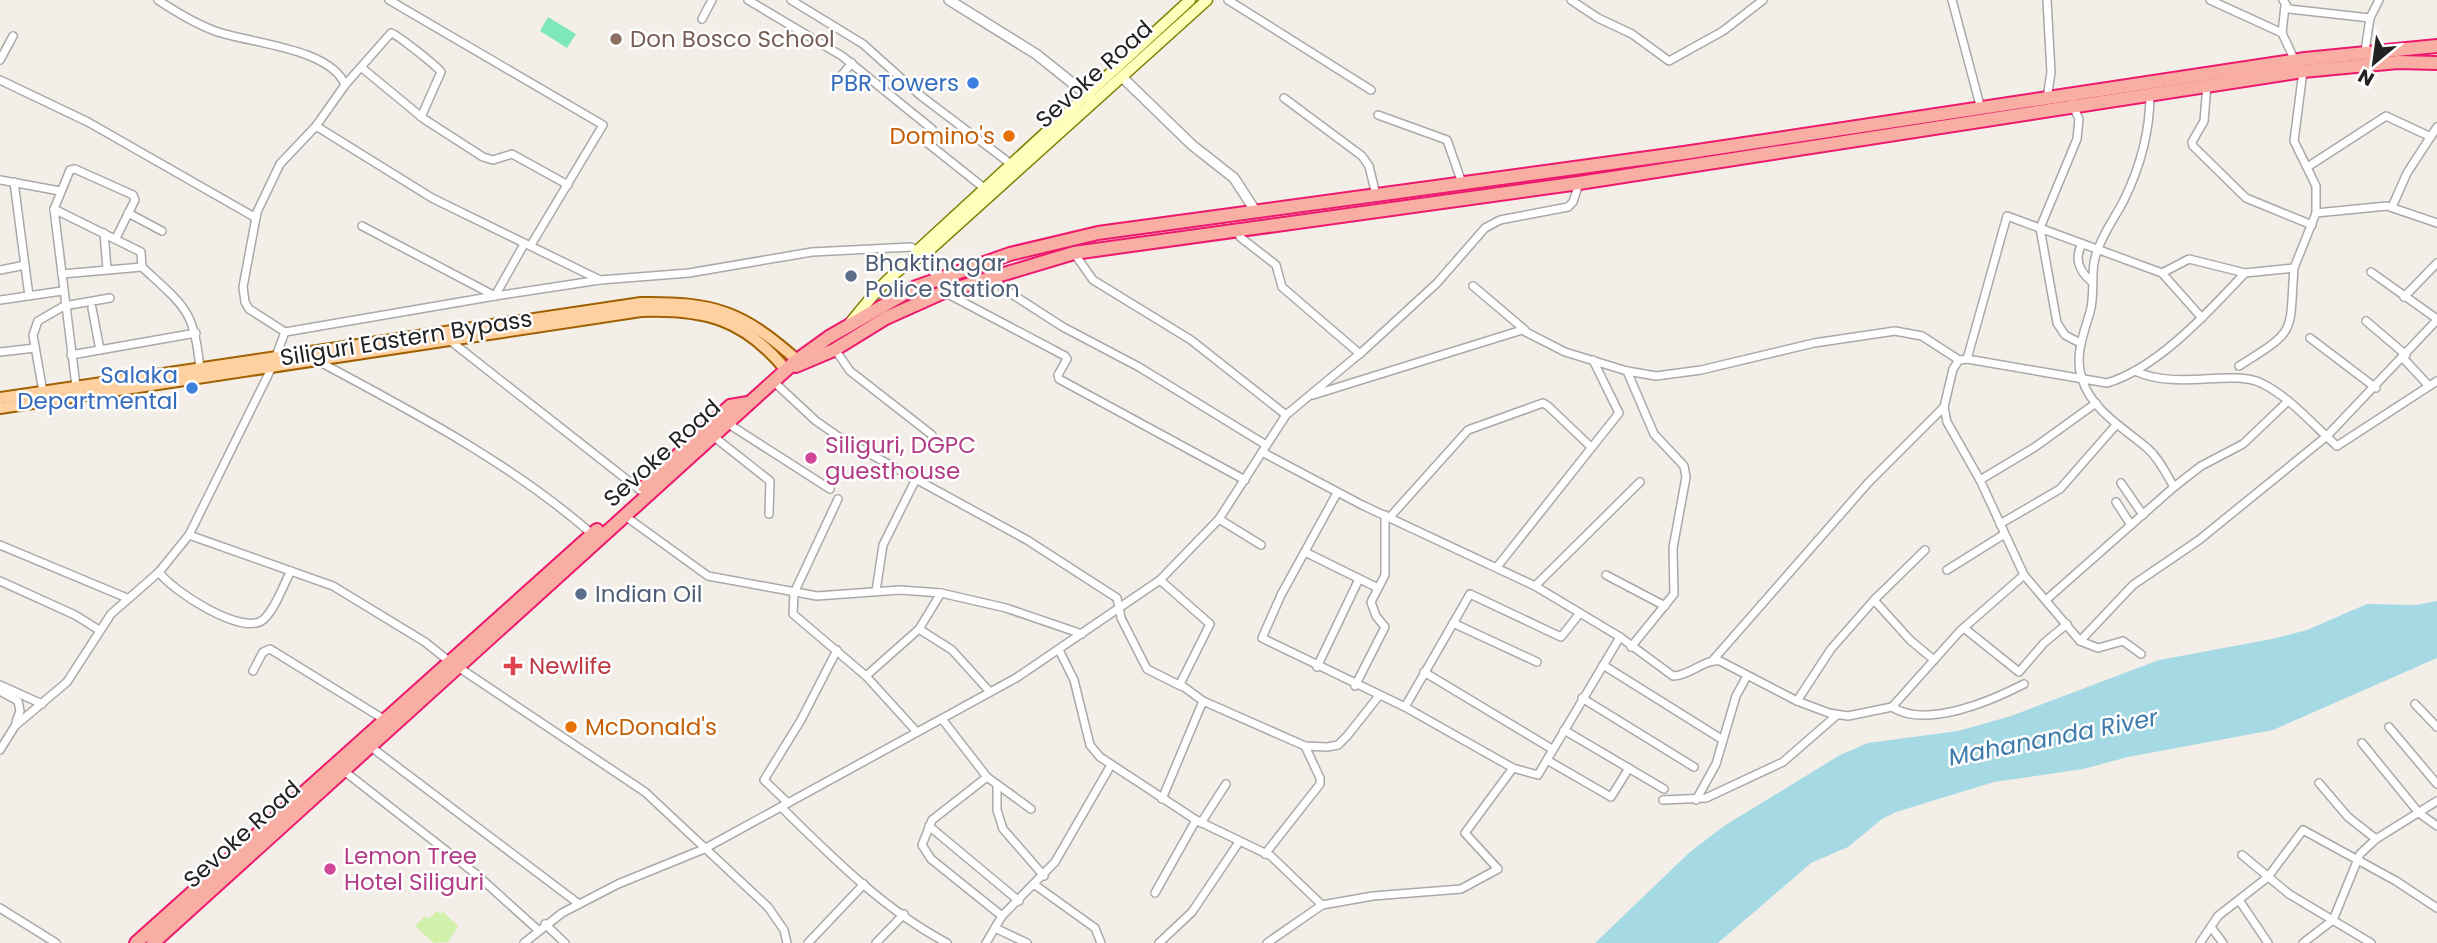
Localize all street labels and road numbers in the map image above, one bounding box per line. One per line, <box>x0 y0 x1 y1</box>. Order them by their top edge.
street label: Sevoke Road <box>1029 13 1159 135</box>
street label: Siliguri Eastern Bypass <box>278 302 534 374</box>
street label: Sevoke Road <box>597 392 727 514</box>
street label: Sevoke Road <box>177 773 307 895</box>

